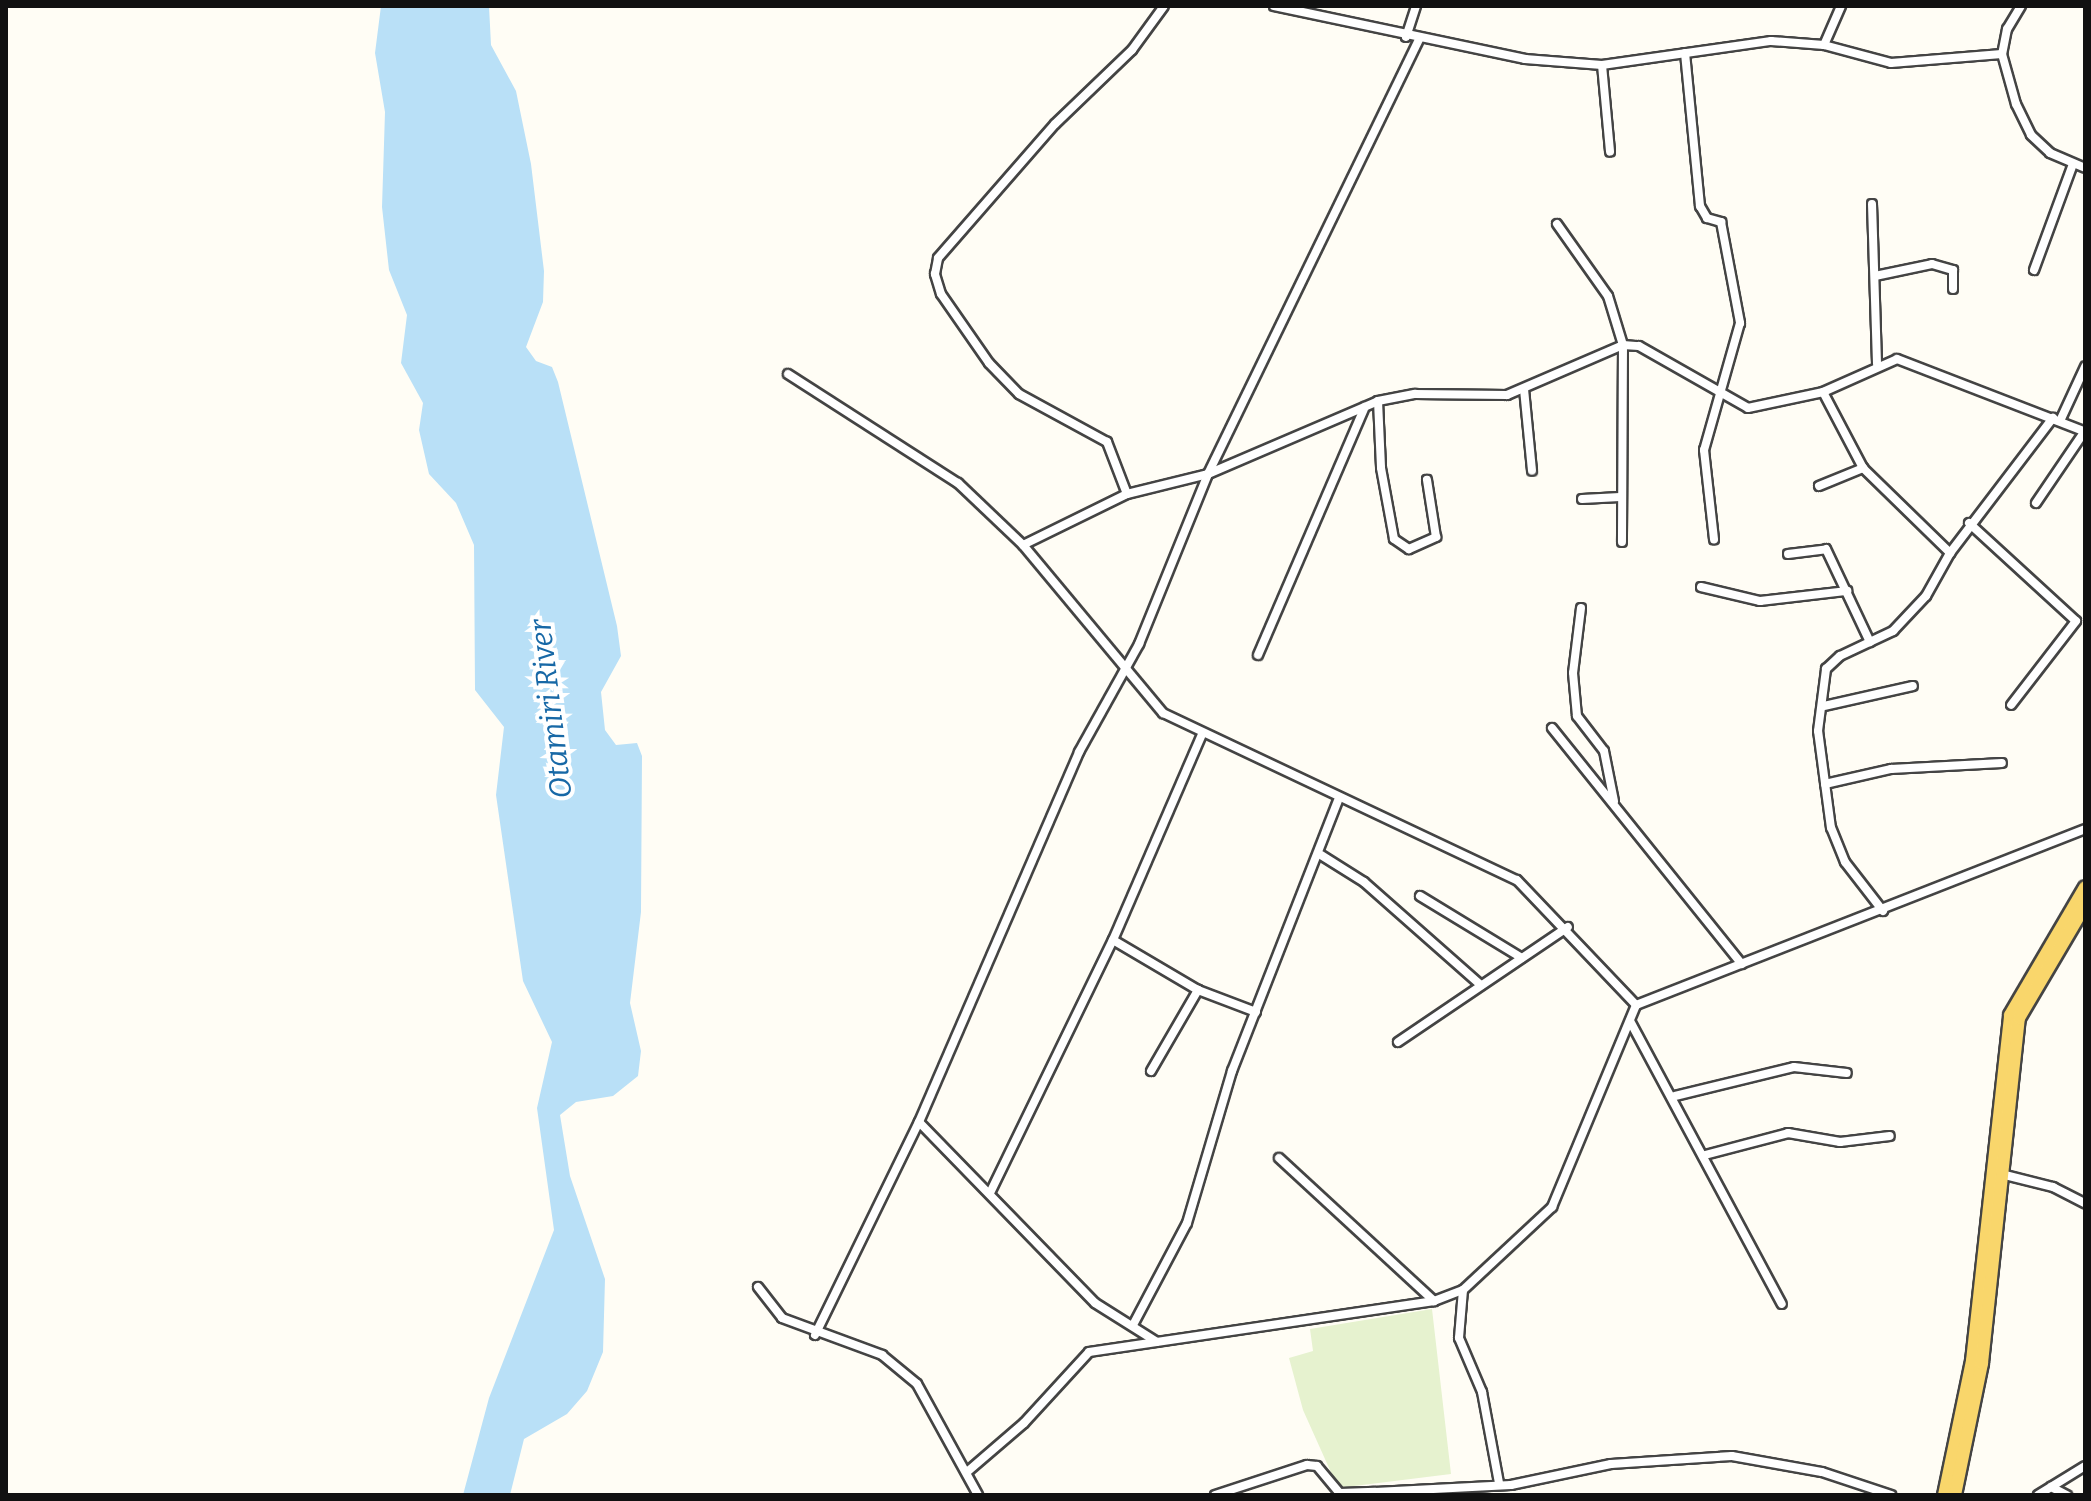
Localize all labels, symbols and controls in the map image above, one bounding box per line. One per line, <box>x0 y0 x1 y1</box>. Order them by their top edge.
water label: Otamiri River <box>522 617 580 801</box>

